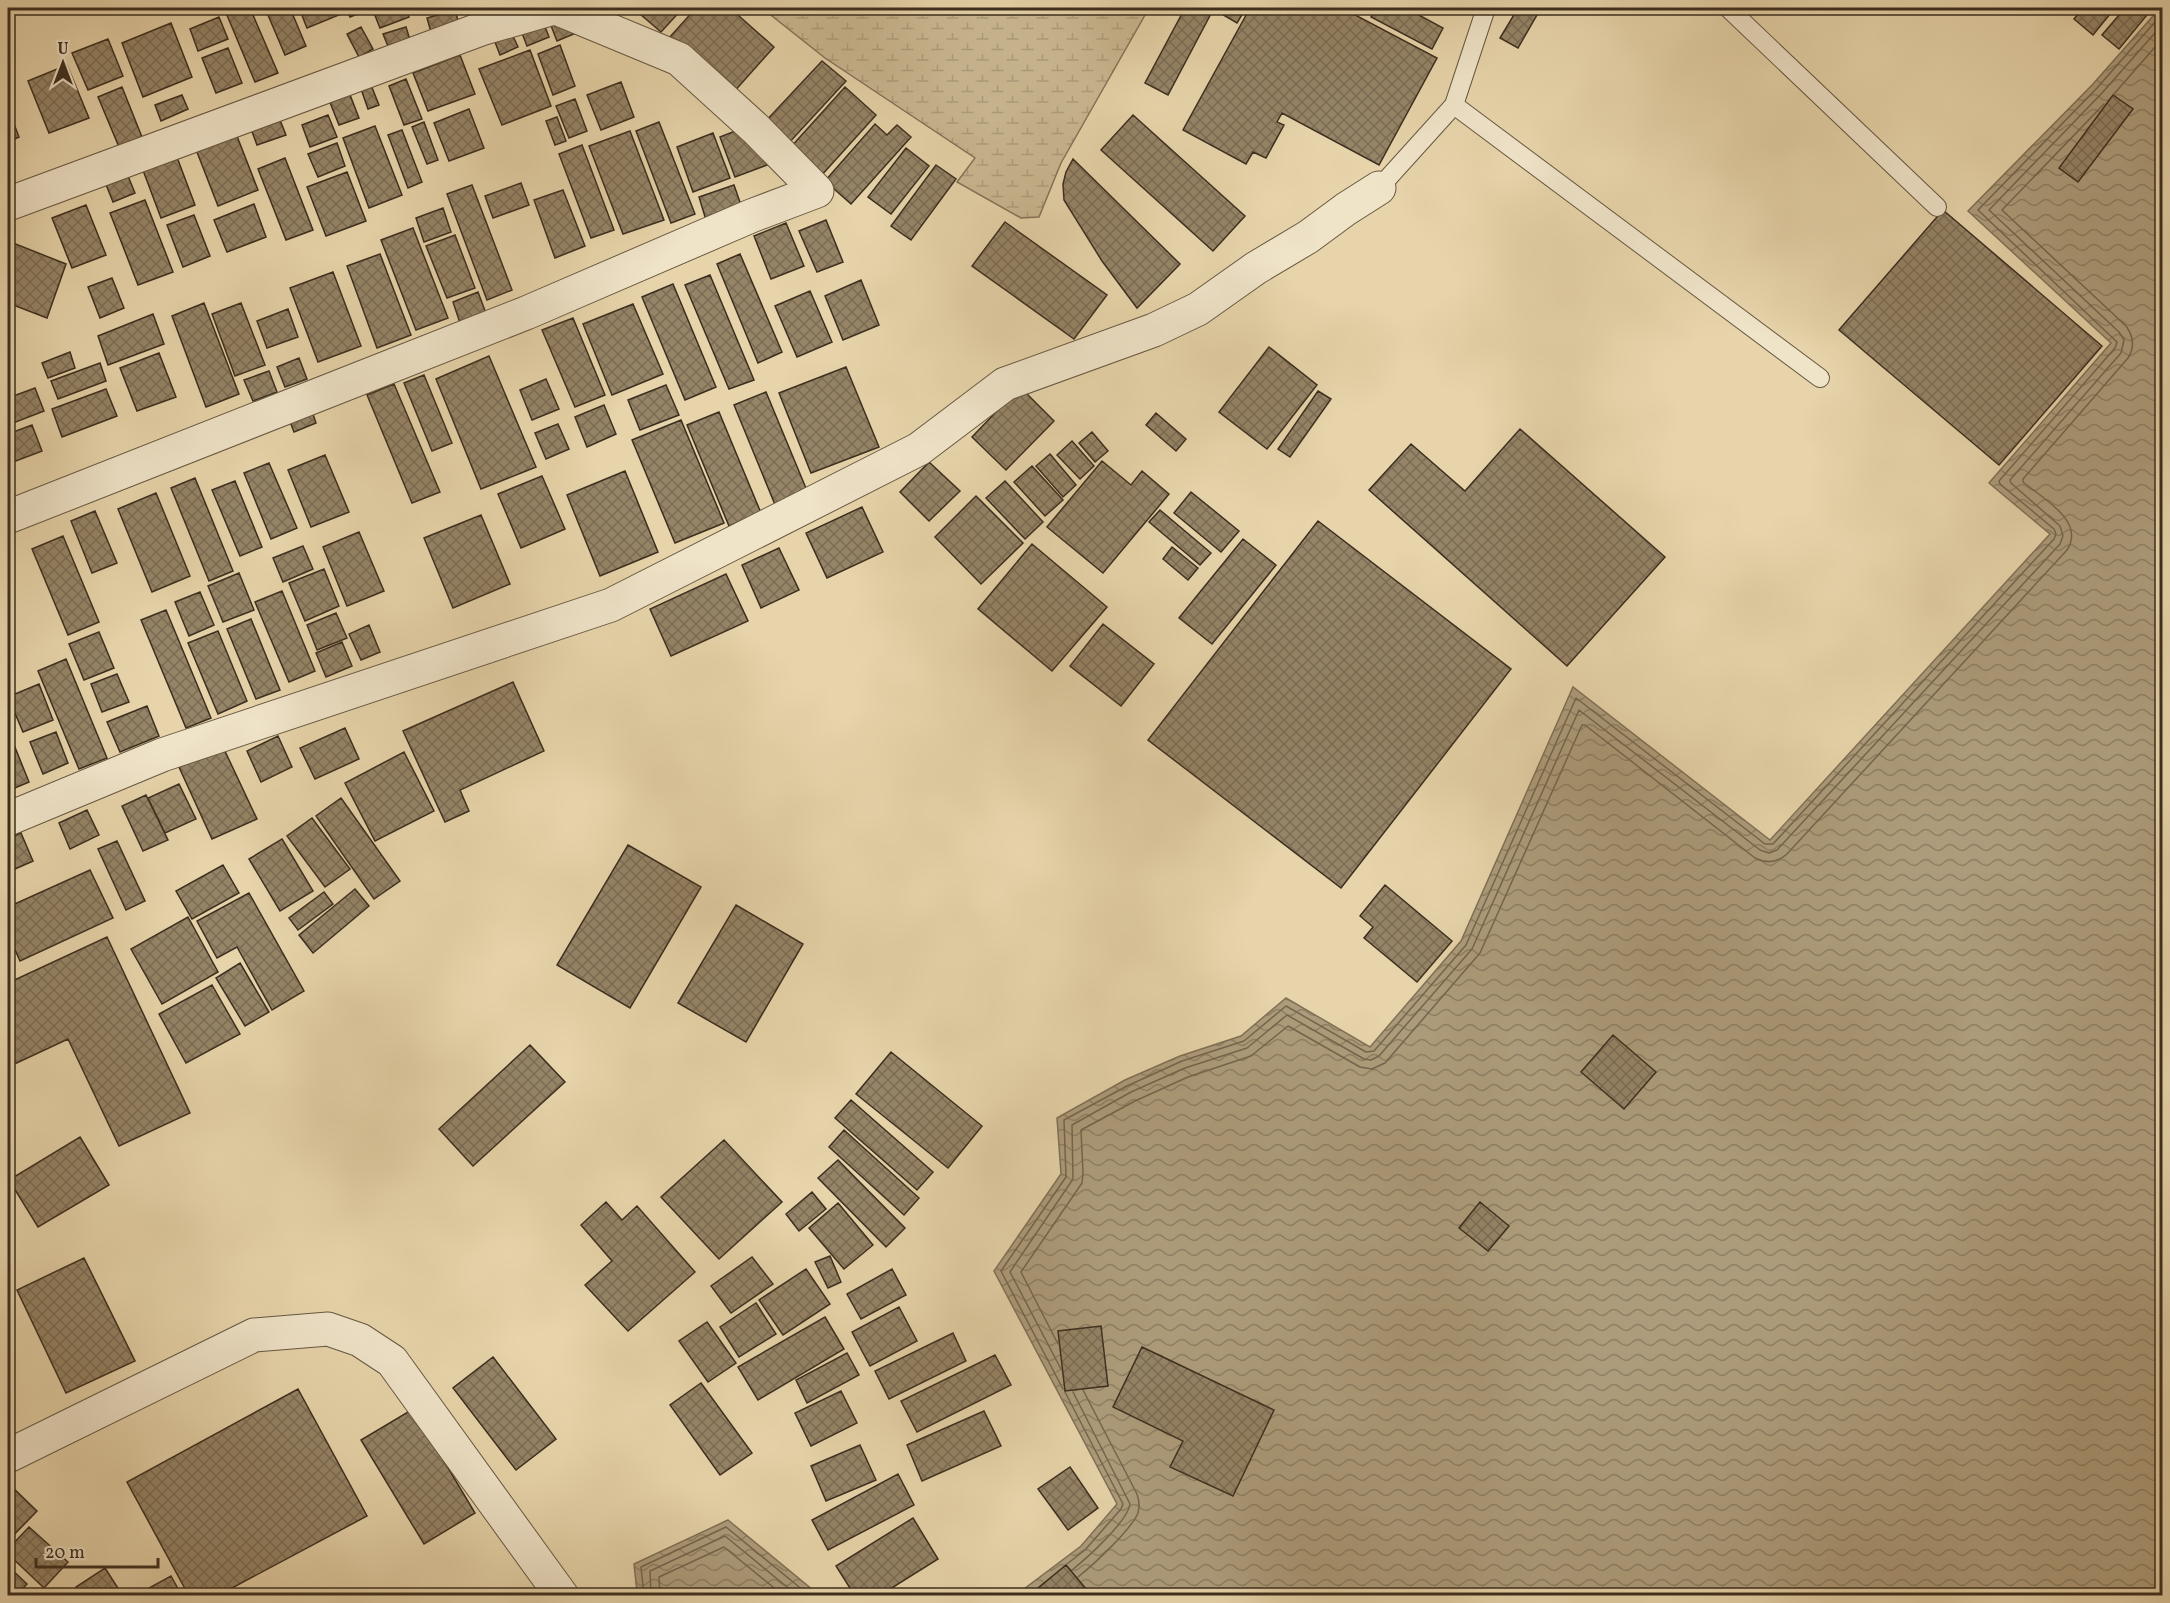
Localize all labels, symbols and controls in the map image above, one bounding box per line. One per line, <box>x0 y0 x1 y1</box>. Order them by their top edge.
north arrow <box>33 33 93 93</box>
text: U <box>58 39 69 61</box>
scale bar <box>36 1531 158 1569</box>
text: 20 m <box>45 1541 85 1566</box>

